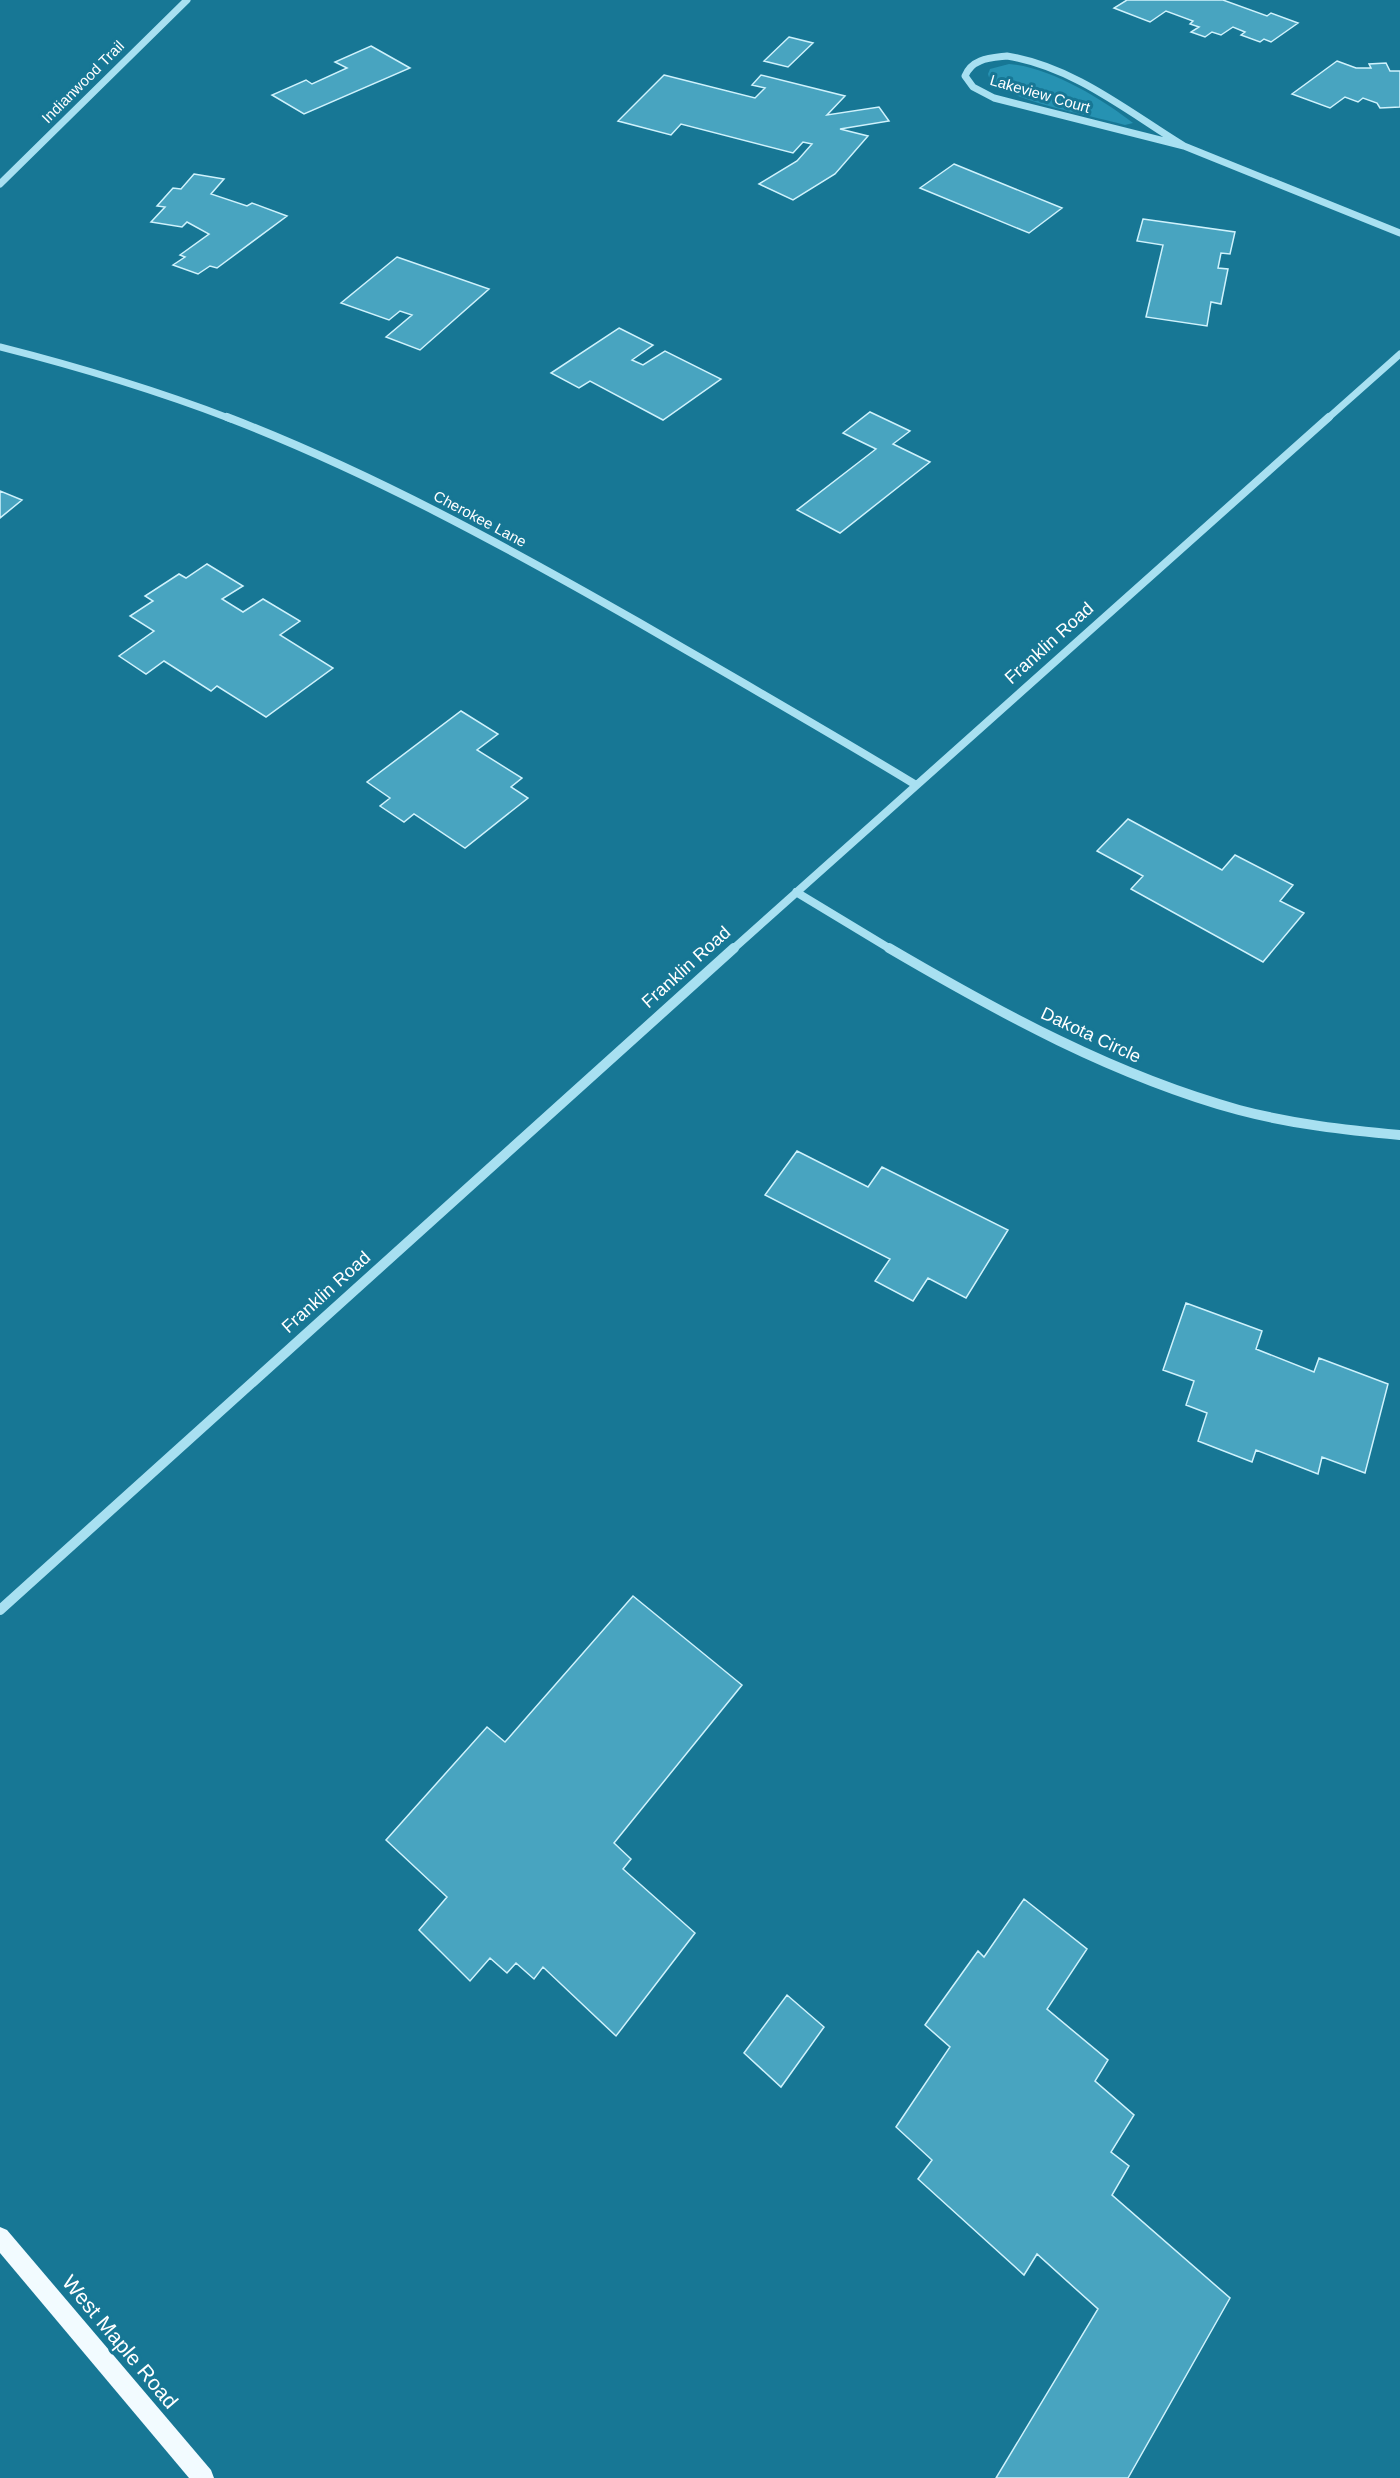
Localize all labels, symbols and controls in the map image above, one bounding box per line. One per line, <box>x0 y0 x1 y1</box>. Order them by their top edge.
street label: Indianwood Trail <box>38 37 127 126</box>
street label: Lakeview Court <box>988 71 1093 116</box>
street label: Cherokee Lane <box>431 487 530 550</box>
street label: Franklin Road <box>1001 598 1097 688</box>
street label: Franklin Road <box>638 922 734 1012</box>
street label: Dakota Circle <box>1038 1003 1144 1067</box>
street label: Franklin Road <box>278 1247 374 1337</box>
street label: West Maple Road <box>58 2271 183 2413</box>

